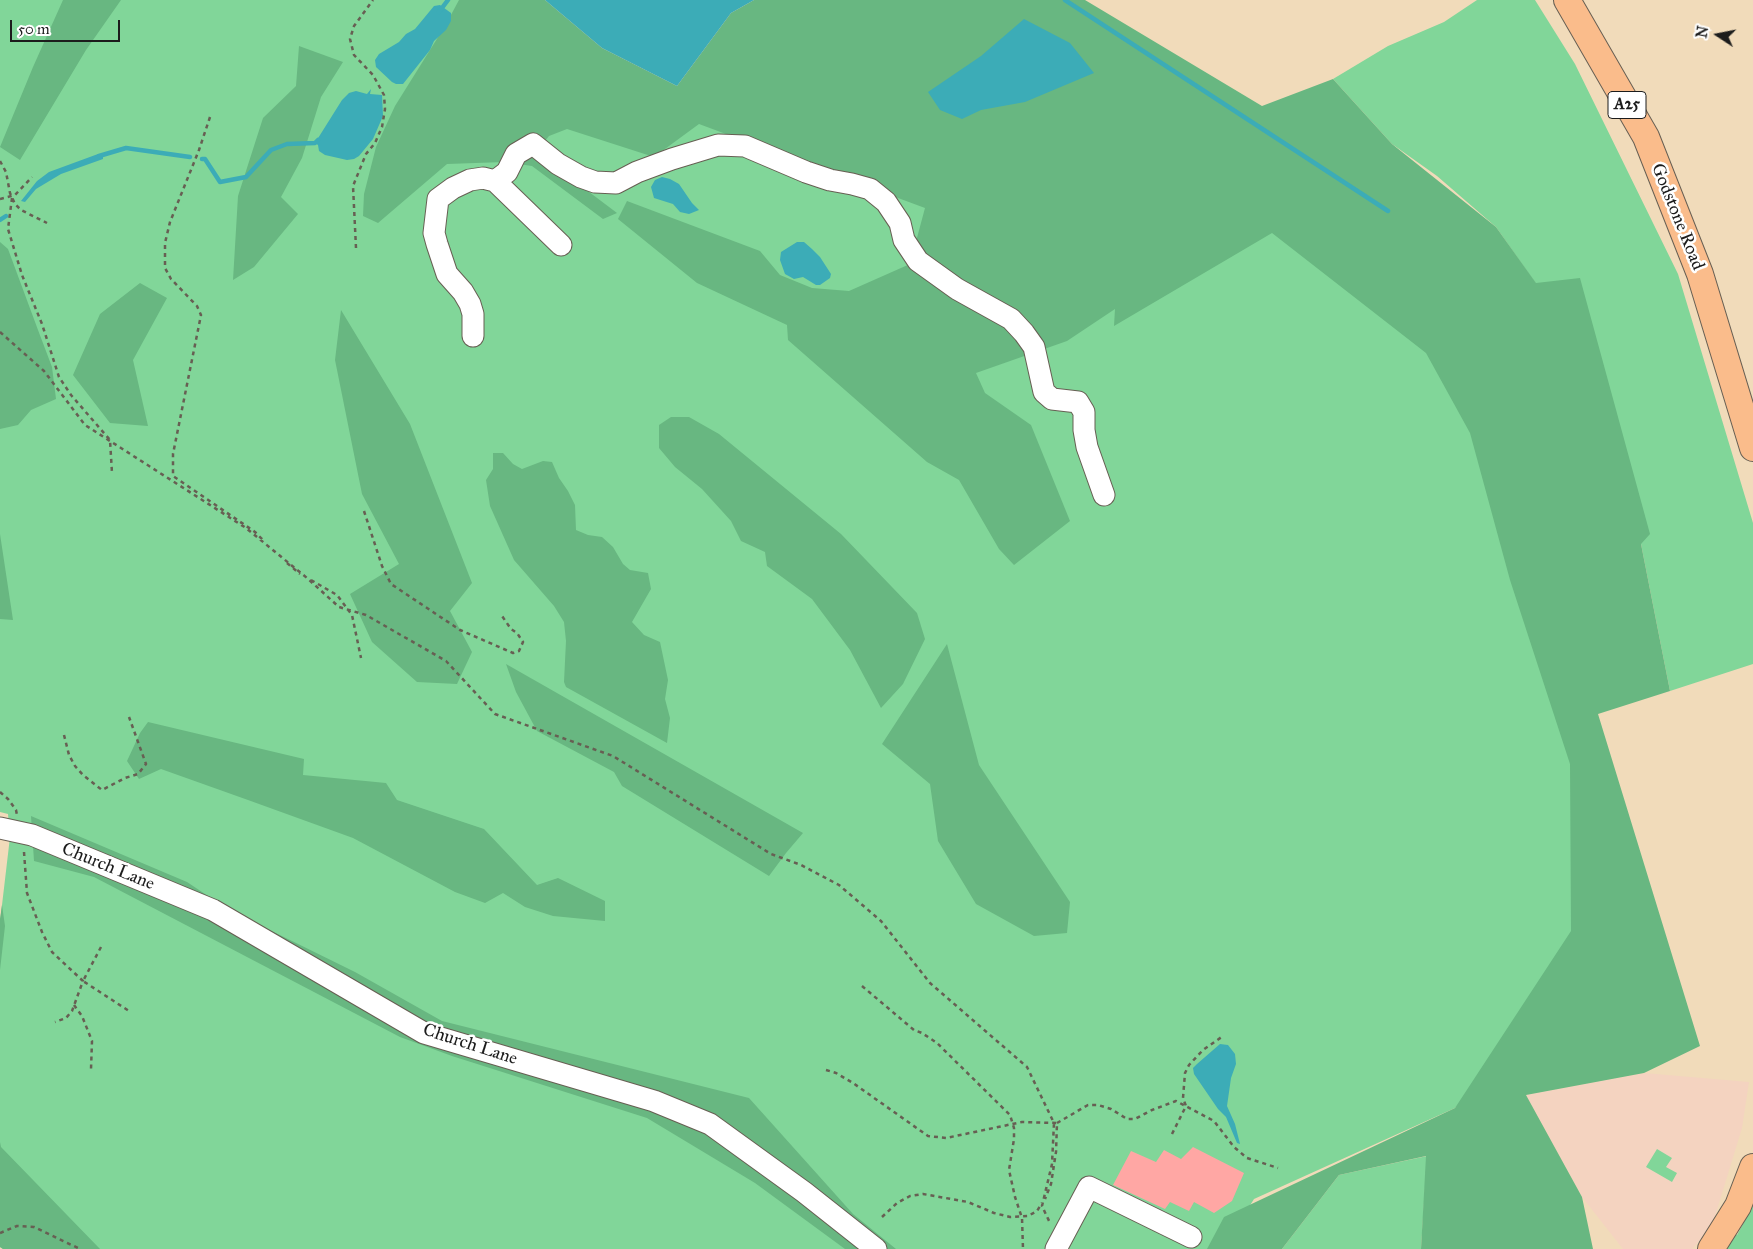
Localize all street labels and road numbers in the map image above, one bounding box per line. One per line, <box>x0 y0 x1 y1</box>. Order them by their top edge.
road number: A25 <box>1608 92 1646 118</box>
street label: Godstone Road <box>1646 161 1708 273</box>
street label: Church Lane <box>59 839 157 895</box>
street label: Church Lane <box>420 1020 520 1070</box>

